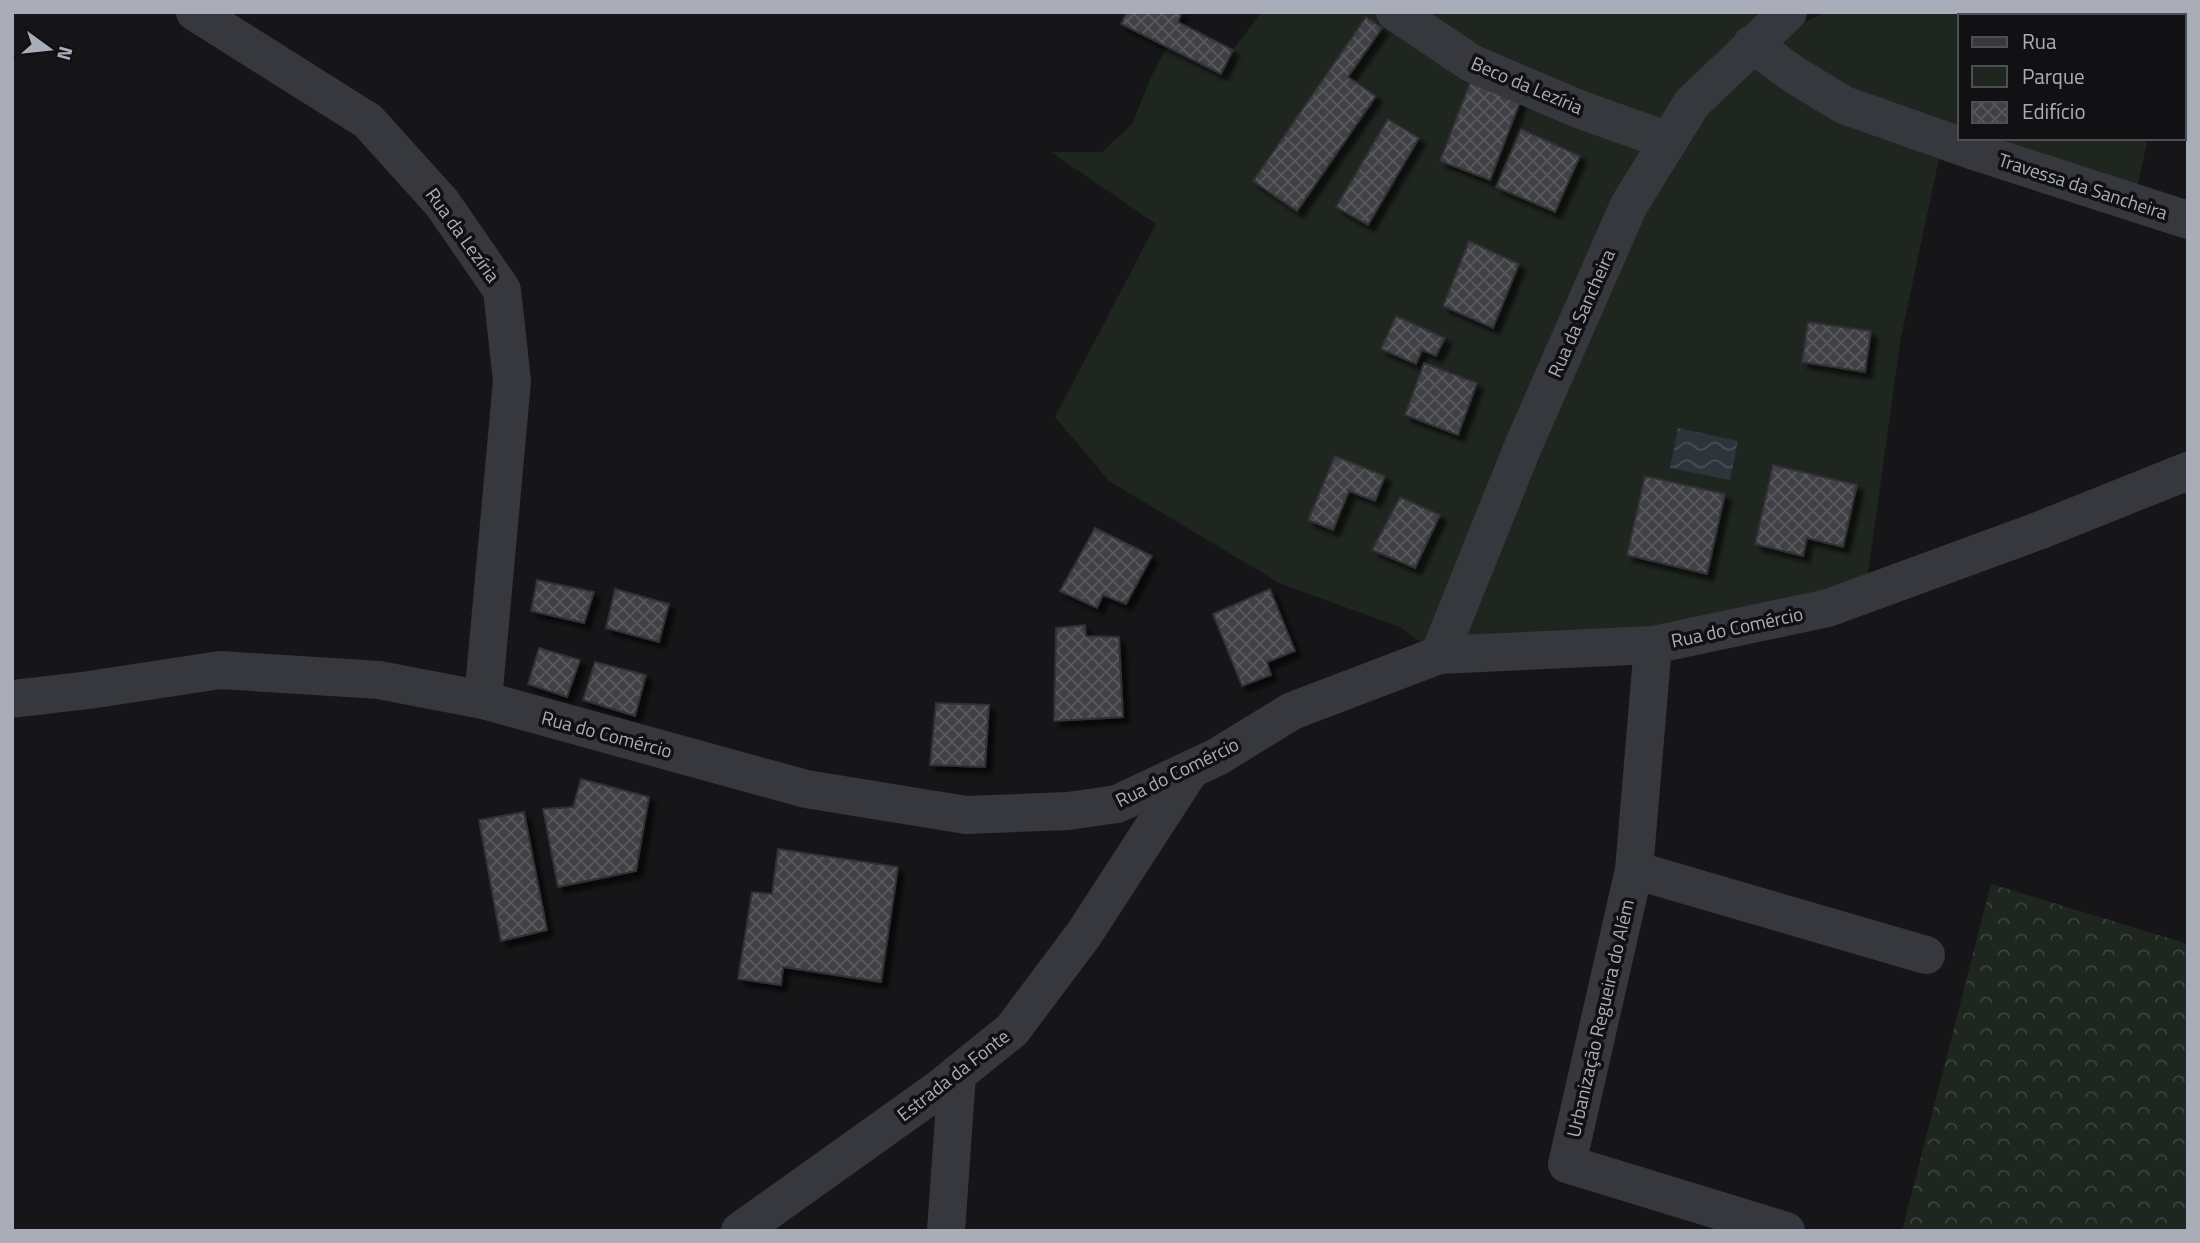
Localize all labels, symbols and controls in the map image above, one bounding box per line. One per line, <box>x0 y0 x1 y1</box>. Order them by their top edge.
north arrow <box>14 14 84 84</box>
legend <box>1958 14 2186 140</box>
text: Rua <box>2022 25 2057 57</box>
text: N <box>50 43 82 64</box>
street label: Beco da Lezíria <box>1467 48 1588 121</box>
text: Parque <box>2022 60 2085 92</box>
text: Edifício <box>2022 95 2086 127</box>
street label: Travessa da Sancheira <box>1995 144 2172 227</box>
street label: Rua da Lezíria <box>419 181 508 288</box>
street label: Rua da Sancheira <box>1539 244 1622 382</box>
street label: Rua do Comércio <box>1668 598 1806 655</box>
street label: Rua do Comércio <box>539 702 676 765</box>
street label: Rua do Comércio <box>1110 729 1243 814</box>
street label: Urbanização Regueira do Além <box>1558 896 1641 1140</box>
street label: Estrada da Fonte <box>890 1021 1015 1128</box>

